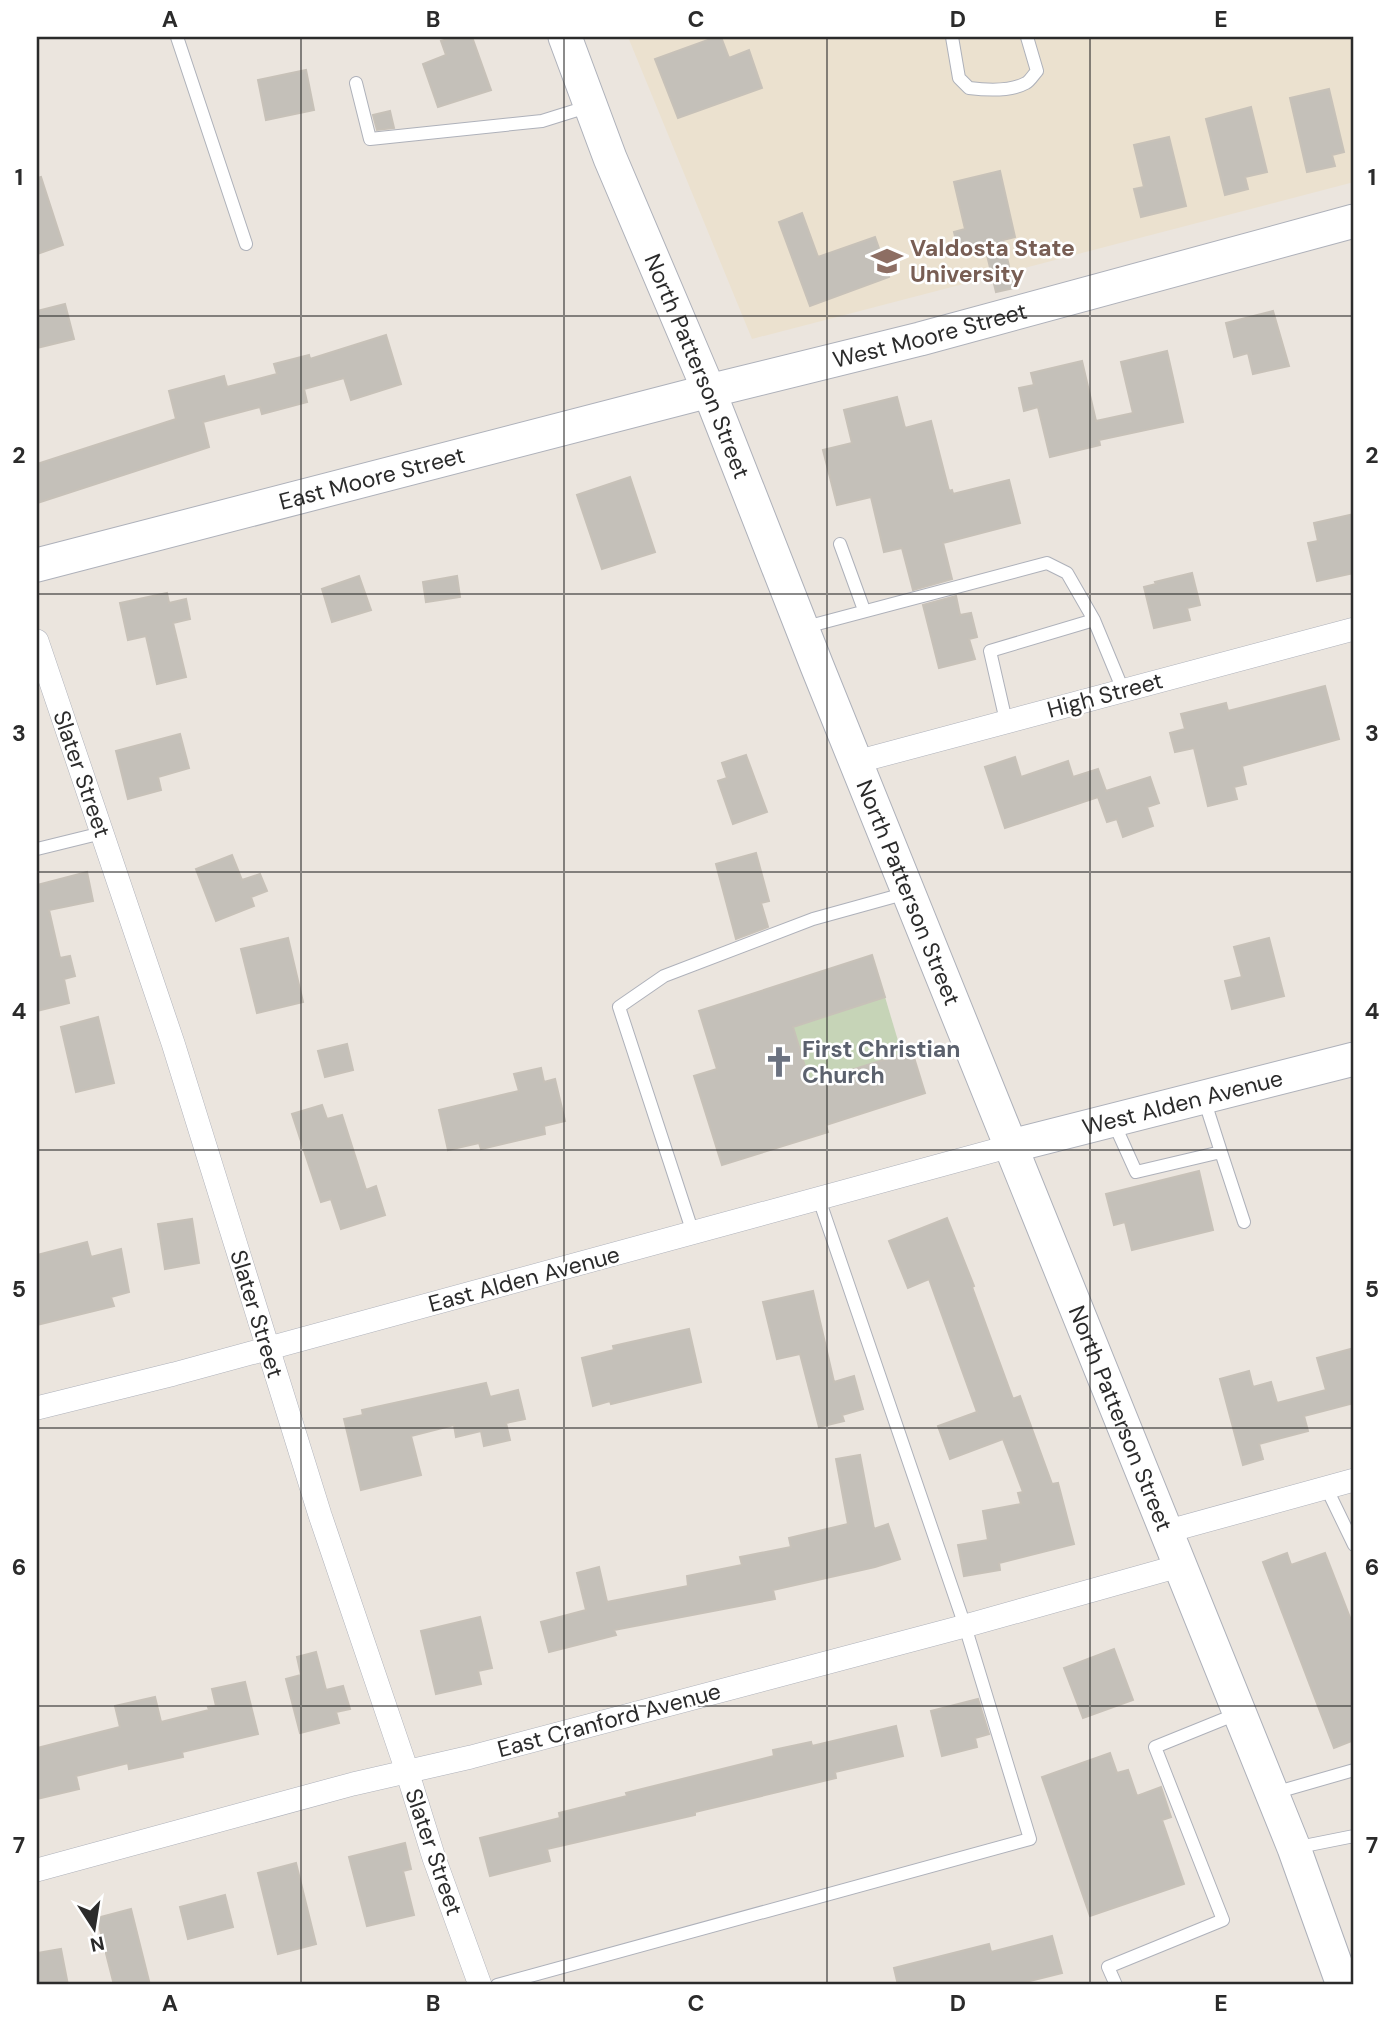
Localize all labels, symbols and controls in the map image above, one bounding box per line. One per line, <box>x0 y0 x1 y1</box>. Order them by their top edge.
text: A <box>162 4 178 34</box>
text: B <box>426 4 440 34</box>
text: C <box>688 4 704 34</box>
text: D <box>950 4 966 34</box>
text: E <box>1214 4 1228 34</box>
text: 1 <box>15 162 23 192</box>
text: 1 <box>1368 162 1376 192</box>
place label: Valdosta State University <box>910 233 1075 289</box>
school or university icon: Valdosta State University <box>870 244 904 278</box>
street label: North Patterson Street <box>637 249 757 483</box>
street label: West Moore Street <box>830 296 1030 375</box>
text: 2 <box>12 440 26 470</box>
street label: East Moore Street <box>276 440 468 517</box>
text: 2 <box>1365 440 1379 470</box>
street label: High Street <box>1044 665 1166 725</box>
street label: Slater Street <box>46 707 118 841</box>
text: 3 <box>12 718 26 748</box>
text: 3 <box>1365 718 1379 748</box>
street label: North Patterson Street <box>849 775 967 1010</box>
text: 4 <box>12 996 27 1026</box>
text: 4 <box>1365 996 1380 1026</box>
place label: First Christian Church <box>802 1034 960 1090</box>
church icon: First Christian Church <box>762 1045 796 1079</box>
street label: West Alden Avenue <box>1079 1063 1286 1142</box>
street label: East Alden Avenue <box>425 1239 623 1319</box>
street label: Slater Street <box>223 1246 291 1382</box>
text: 5 <box>12 1274 26 1304</box>
text: 5 <box>1365 1274 1379 1304</box>
street label: North Patterson Street <box>1062 1301 1180 1535</box>
text: 6 <box>12 1552 26 1582</box>
text: 6 <box>1365 1552 1379 1582</box>
street label: East Cranford Avenue <box>494 1676 724 1764</box>
street label: Slater Street <box>398 1785 470 1919</box>
text: 7 <box>13 1830 25 1860</box>
text: 7 <box>1366 1830 1378 1860</box>
north arrow <box>60 1892 130 1962</box>
text: N <box>88 1930 107 1958</box>
text: A <box>162 1988 178 2018</box>
text: B <box>426 1988 440 2018</box>
text: C <box>688 1988 704 2018</box>
text: D <box>950 1988 966 2018</box>
text: E <box>1214 1988 1228 2018</box>

